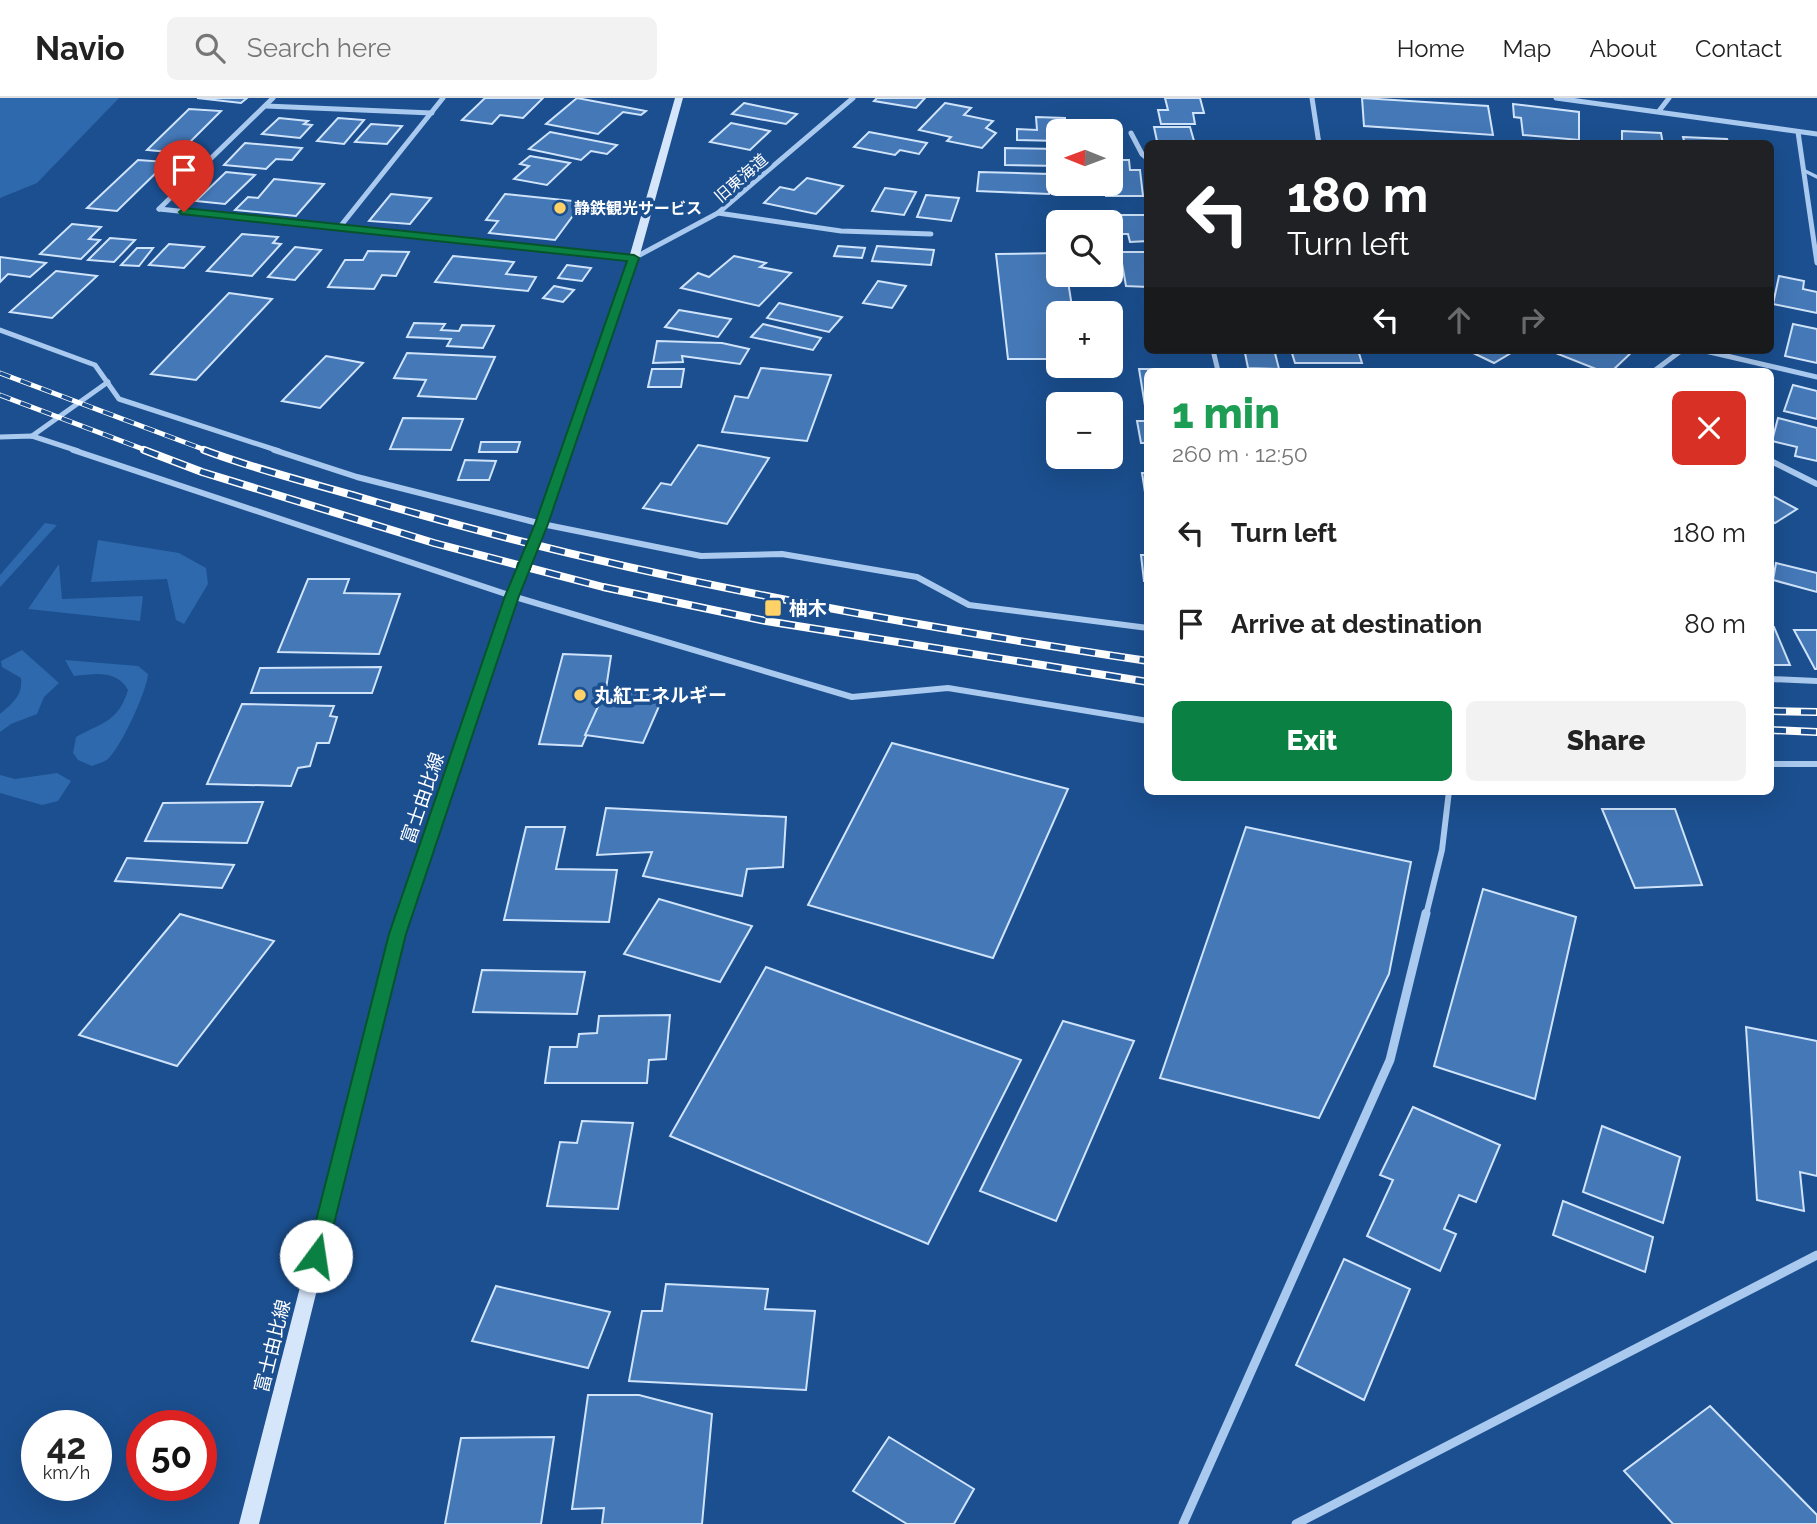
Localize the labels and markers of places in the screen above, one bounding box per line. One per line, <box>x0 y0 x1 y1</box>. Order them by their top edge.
pin <box>154 140 214 212</box>
place label: 静鉄観光サービス <box>574 199 702 218</box>
marker: 静鉄観光サービス <box>552 200 568 216</box>
place label: 柚木 <box>789 597 827 619</box>
marker: 柚木 <box>763 598 783 618</box>
place label: 丸紅エネルギー <box>594 684 727 706</box>
marker: 丸紅エネルギー <box>572 687 588 703</box>

